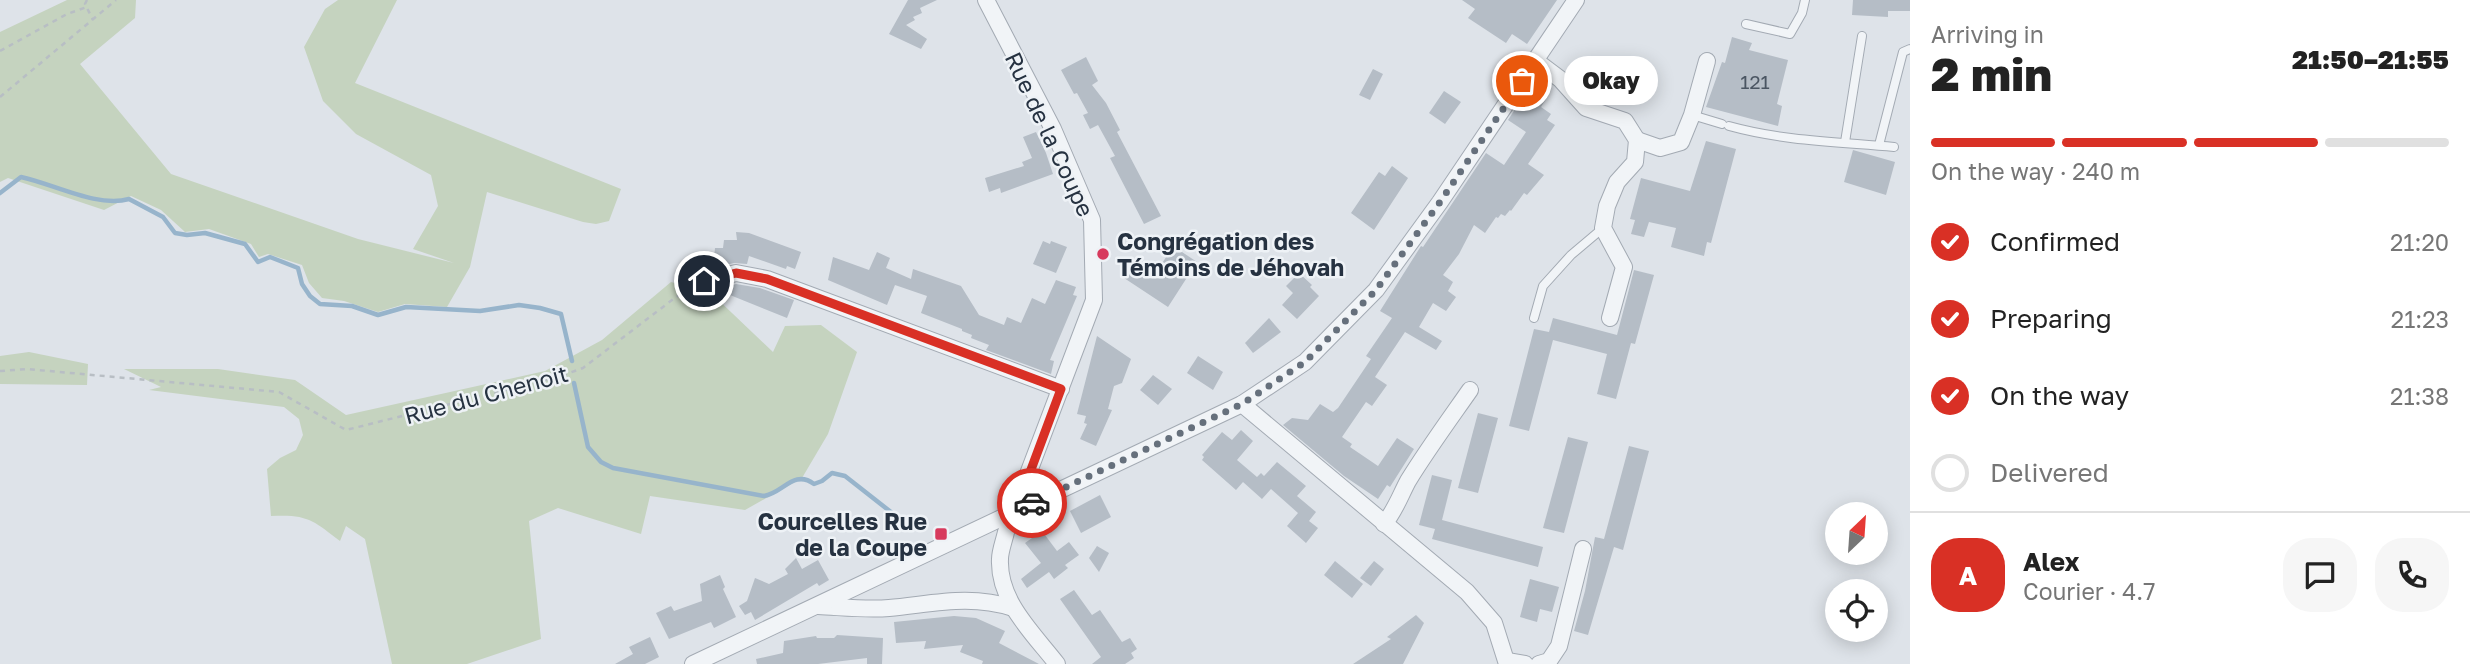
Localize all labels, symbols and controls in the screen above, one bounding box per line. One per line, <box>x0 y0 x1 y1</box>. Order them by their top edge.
text: Arriving in <box>1931 20 2044 48</box>
text: 21:50–21:55 <box>2292 44 2449 75</box>
text: 2 min <box>1931 46 2052 101</box>
street label: Rue de la Coupe <box>1000 47 1100 221</box>
pin <box>1492 51 1552 111</box>
callout: Okay <box>1564 56 1658 106</box>
icon: bag <box>1503 62 1541 100</box>
text: Okay <box>1582 66 1640 94</box>
house number: 121 <box>1740 70 1770 93</box>
text: On the way · 240 m <box>1931 157 2140 185</box>
icon: check <box>1931 223 1969 261</box>
text: Confirmed <box>1990 226 2120 257</box>
place label: Congrégation des Témoins de Jéhovah <box>1117 227 1344 281</box>
text: 21:20 <box>2390 228 2449 256</box>
marker: Congrégation des Témoins de Jéhovah <box>1095 246 1111 262</box>
pin <box>674 251 734 311</box>
icon: home <box>685 262 723 300</box>
icon: check <box>1931 300 1969 338</box>
text: Preparing <box>1990 303 2112 334</box>
text: 21:23 <box>2391 305 2449 333</box>
street label: Rue du Chenoit <box>401 359 571 429</box>
icon: check <box>1931 377 1969 415</box>
text: On the way <box>1990 380 2129 411</box>
text: 21:38 <box>2390 382 2449 410</box>
text: Delivered <box>1990 457 2109 488</box>
courier <box>997 468 1067 538</box>
icon: car <box>1013 484 1051 522</box>
north arrow <box>1825 502 1888 565</box>
map controls <box>1825 502 1888 642</box>
place label: Courcelles Rue de la Coupe <box>757 507 927 561</box>
marker: Courcelles Rue de la Coupe <box>933 526 949 542</box>
button: chat <box>2283 538 2357 612</box>
button: phone <box>2375 538 2449 612</box>
text: Alex <box>2023 546 2080 577</box>
text: A <box>1959 560 1977 591</box>
text: Courier · 4.7 <box>2023 577 2155 605</box>
button: locate <box>1825 579 1888 642</box>

